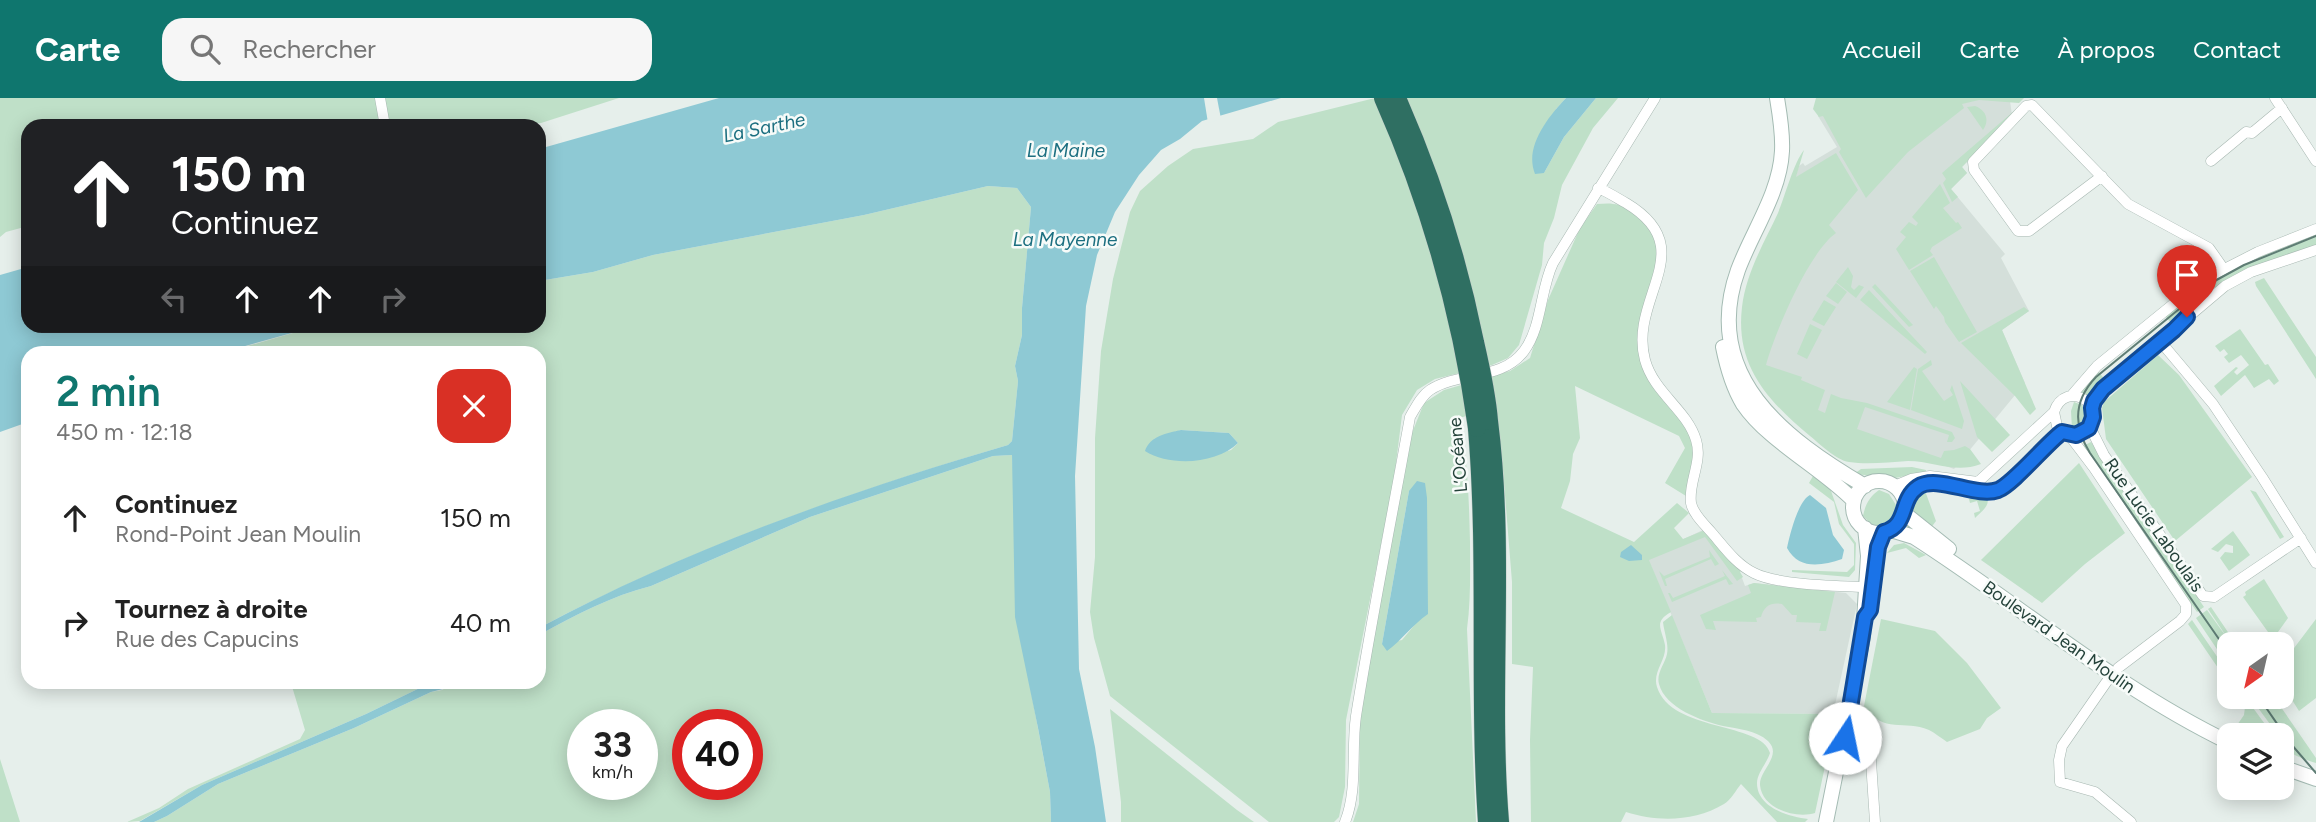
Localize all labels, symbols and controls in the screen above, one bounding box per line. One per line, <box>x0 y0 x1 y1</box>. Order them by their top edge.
search box <box>162 18 652 81</box>
text: Carte <box>35 30 120 69</box>
icon: search <box>186 30 224 68</box>
text: Rechercher <box>242 33 376 65</box>
text: Accueil <box>1842 35 1922 64</box>
text: Carte <box>1960 35 2019 64</box>
text: À propos <box>2057 35 2155 64</box>
text: Contact <box>2193 35 2281 64</box>
water label: La Sarthe <box>721 107 808 147</box>
water label: La Maine <box>1027 139 1106 162</box>
text: 150 m <box>171 144 306 203</box>
icon: ahead <box>56 147 147 238</box>
text: Continuez <box>171 204 319 242</box>
water label: La Mayenne <box>1013 228 1118 251</box>
pin <box>2157 245 2217 317</box>
icon: arrive <box>2168 256 2206 294</box>
icon: left <box>155 280 193 318</box>
icon: ahead <box>228 280 266 318</box>
icon: ahead <box>301 280 339 318</box>
icon: right <box>374 280 412 318</box>
text: 2 min <box>56 366 161 417</box>
button: close <box>437 369 511 443</box>
street label: L’Océane <box>1444 416 1472 493</box>
text: 450 m · 12:18 <box>56 418 193 446</box>
street label: Rue Lucie Laboulais <box>2100 454 2208 596</box>
text: Continuez <box>115 488 237 520</box>
icon: ahead <box>56 499 94 537</box>
text: 150 m <box>440 502 511 534</box>
text: Rond-Point Jean Moulin <box>115 520 361 548</box>
street label: Boulevard Jean Moulin <box>1979 576 2139 698</box>
text: Tournez à droite <box>115 593 308 625</box>
icon: right <box>56 604 94 642</box>
text: 40 m <box>450 607 511 639</box>
text: Rue des Capucins <box>115 625 299 653</box>
north arrow <box>2217 632 2294 709</box>
map controls <box>2217 632 2294 800</box>
position arrow <box>1808 701 1882 775</box>
speed limit sign: 40 <box>672 709 763 800</box>
button: layers <box>2217 723 2294 800</box>
text: 33 <box>593 724 632 766</box>
text: km/h <box>592 761 633 783</box>

